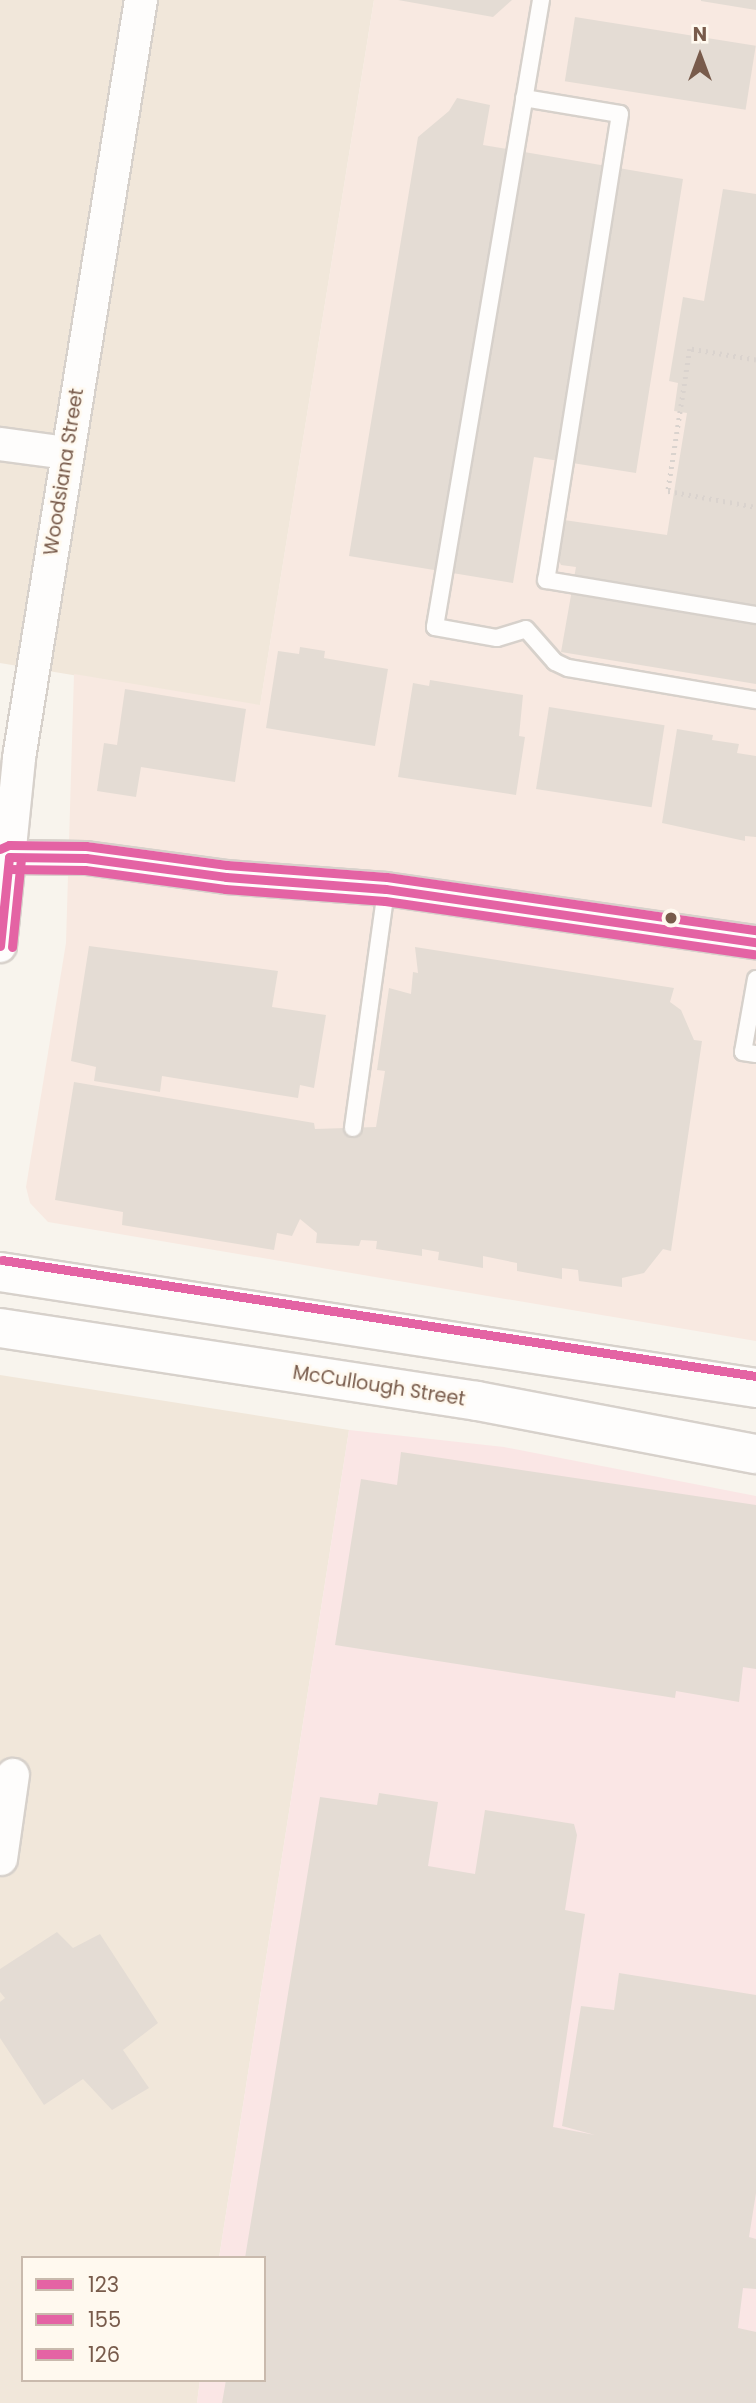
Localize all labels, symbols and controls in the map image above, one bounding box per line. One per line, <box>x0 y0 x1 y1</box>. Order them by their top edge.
north arrow <box>665 21 735 91</box>
text: N <box>693 21 707 48</box>
street label: Woodsiana Street <box>40 387 88 557</box>
unlabelled marker <box>664 911 678 925</box>
street label: McCullough Street <box>291 1361 467 1411</box>
legend <box>21 2256 266 2382</box>
text: 123 <box>88 2270 119 2299</box>
text: 155 <box>88 2305 121 2334</box>
text: 126 <box>88 2340 120 2369</box>

